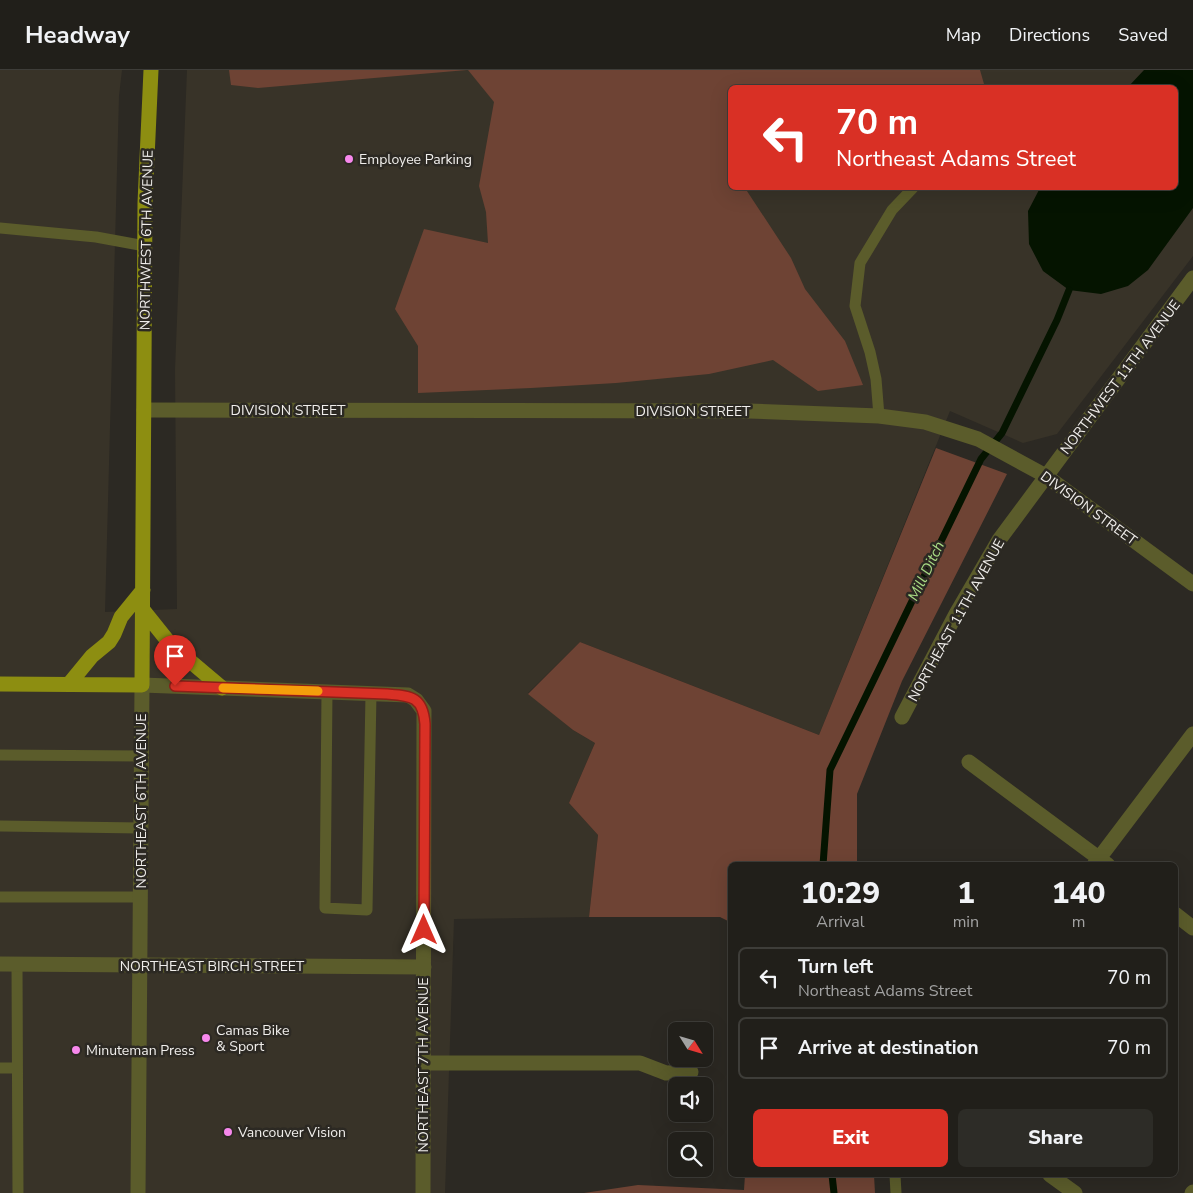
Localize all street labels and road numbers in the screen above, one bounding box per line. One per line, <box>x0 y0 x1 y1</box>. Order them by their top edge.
street label: NORTHWEST 6TH AVENUE <box>135 150 158 330</box>
street label: NORTHWEST 11TH AVENUE <box>1056 296 1185 458</box>
street label: DIVISION STREET <box>231 401 346 420</box>
street label: DIVISION STREET <box>636 402 751 421</box>
street label: DIVISION STREET <box>1037 467 1141 550</box>
street label: NORTHEAST 11TH AVENUE <box>904 536 1009 705</box>
street label: NORTHEAST 6TH AVENUE <box>132 714 151 888</box>
street label: NORTHEAST BIRCH STREET <box>120 957 305 976</box>
street label: NORTHEAST 7TH AVENUE <box>414 978 433 1152</box>

